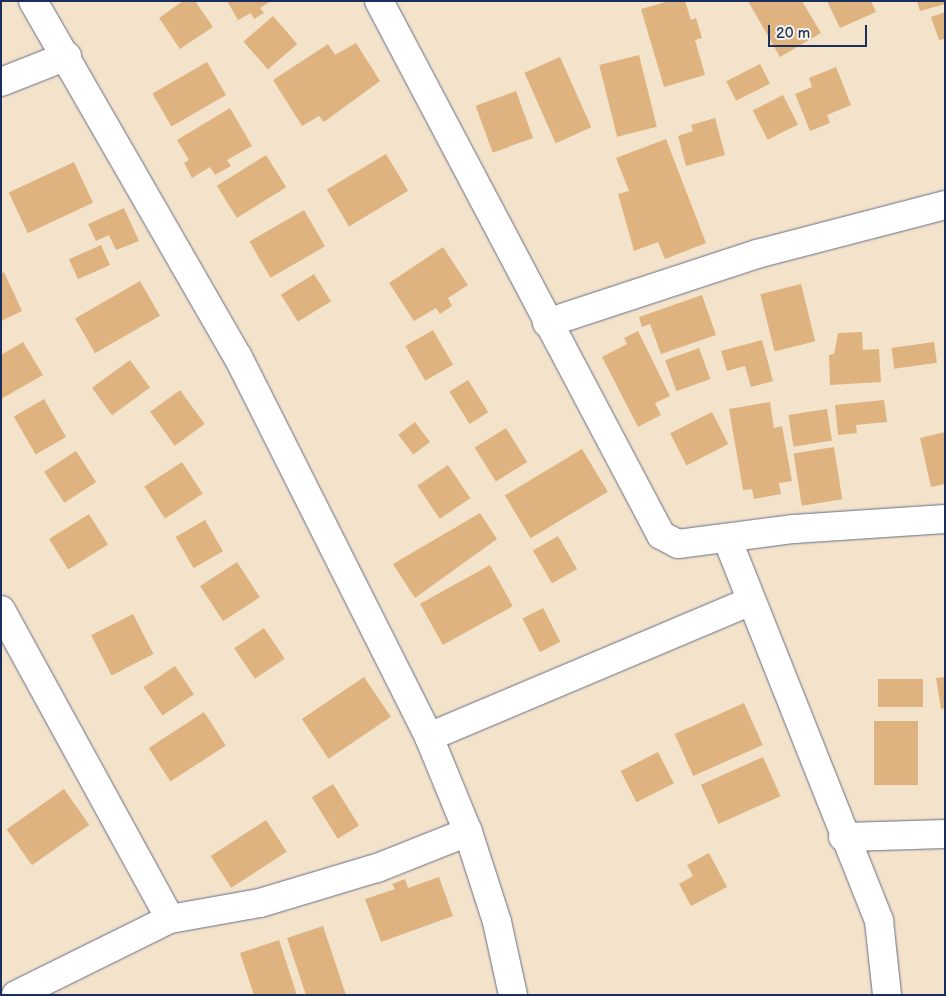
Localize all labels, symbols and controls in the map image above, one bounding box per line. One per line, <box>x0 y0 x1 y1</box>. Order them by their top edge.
scale bar <box>771 15 870 47</box>
text: 20 m <box>776 24 810 43</box>

